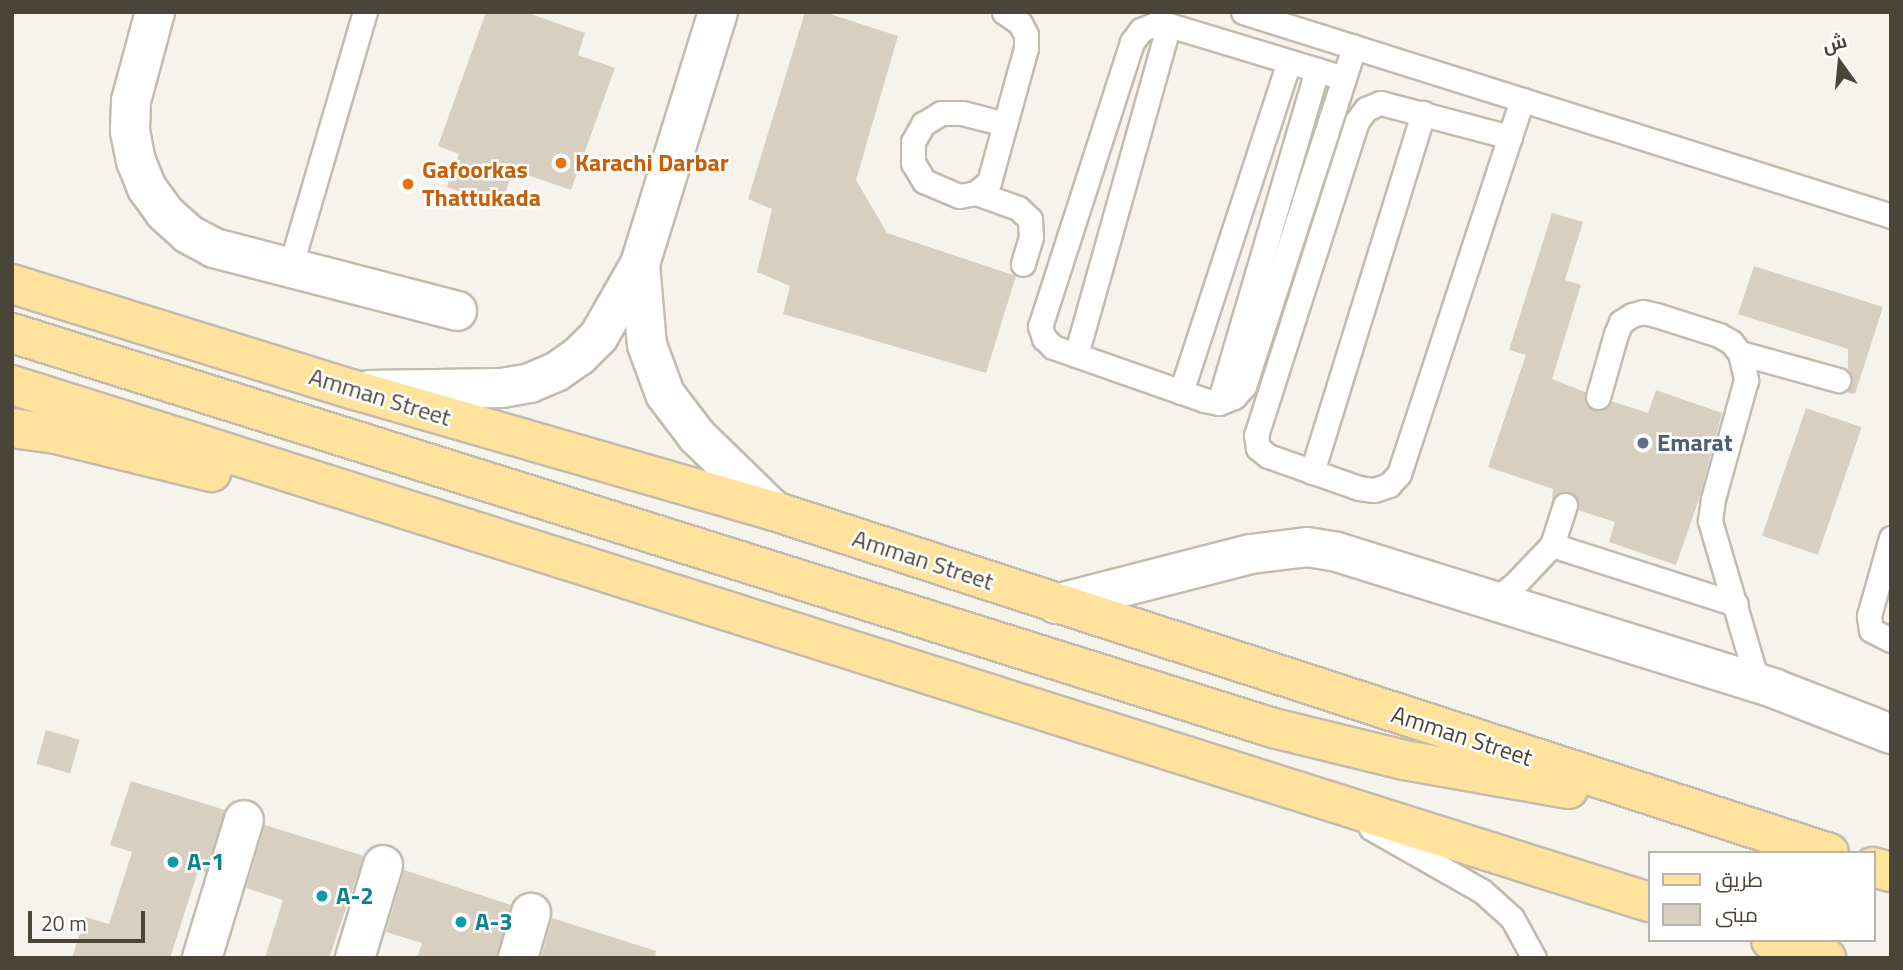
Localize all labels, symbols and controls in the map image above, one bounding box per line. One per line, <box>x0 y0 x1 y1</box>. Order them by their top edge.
text: ش <box>1819 25 1850 59</box>
north arrow <box>1805 28 1875 98</box>
place label: Karachi Darbar <box>575 149 729 177</box>
marker: Karachi Darbar <box>553 155 569 171</box>
place label: Gafoorkas Thattukada <box>422 156 541 212</box>
marker: Gafoorkas Thattukada <box>400 176 416 192</box>
street label: Amman Street <box>306 362 454 432</box>
place label: Emarat <box>1657 429 1733 457</box>
marker: Emarat <box>1635 435 1651 451</box>
street label: Amman Street <box>849 524 997 596</box>
street label: Amman Street <box>1388 700 1536 772</box>
place label: A-1 <box>187 848 225 876</box>
legend <box>1647 851 1875 942</box>
marker: A-1 <box>165 854 181 870</box>
text: طريق <box>1715 863 1763 895</box>
place label: A-2 <box>336 882 374 910</box>
marker: A-2 <box>314 888 330 904</box>
scale bar <box>32 897 149 941</box>
text: مبنى <box>1715 898 1758 930</box>
text: 20 m <box>41 907 87 939</box>
place label: A-3 <box>475 908 513 936</box>
marker: A-3 <box>453 914 469 930</box>

